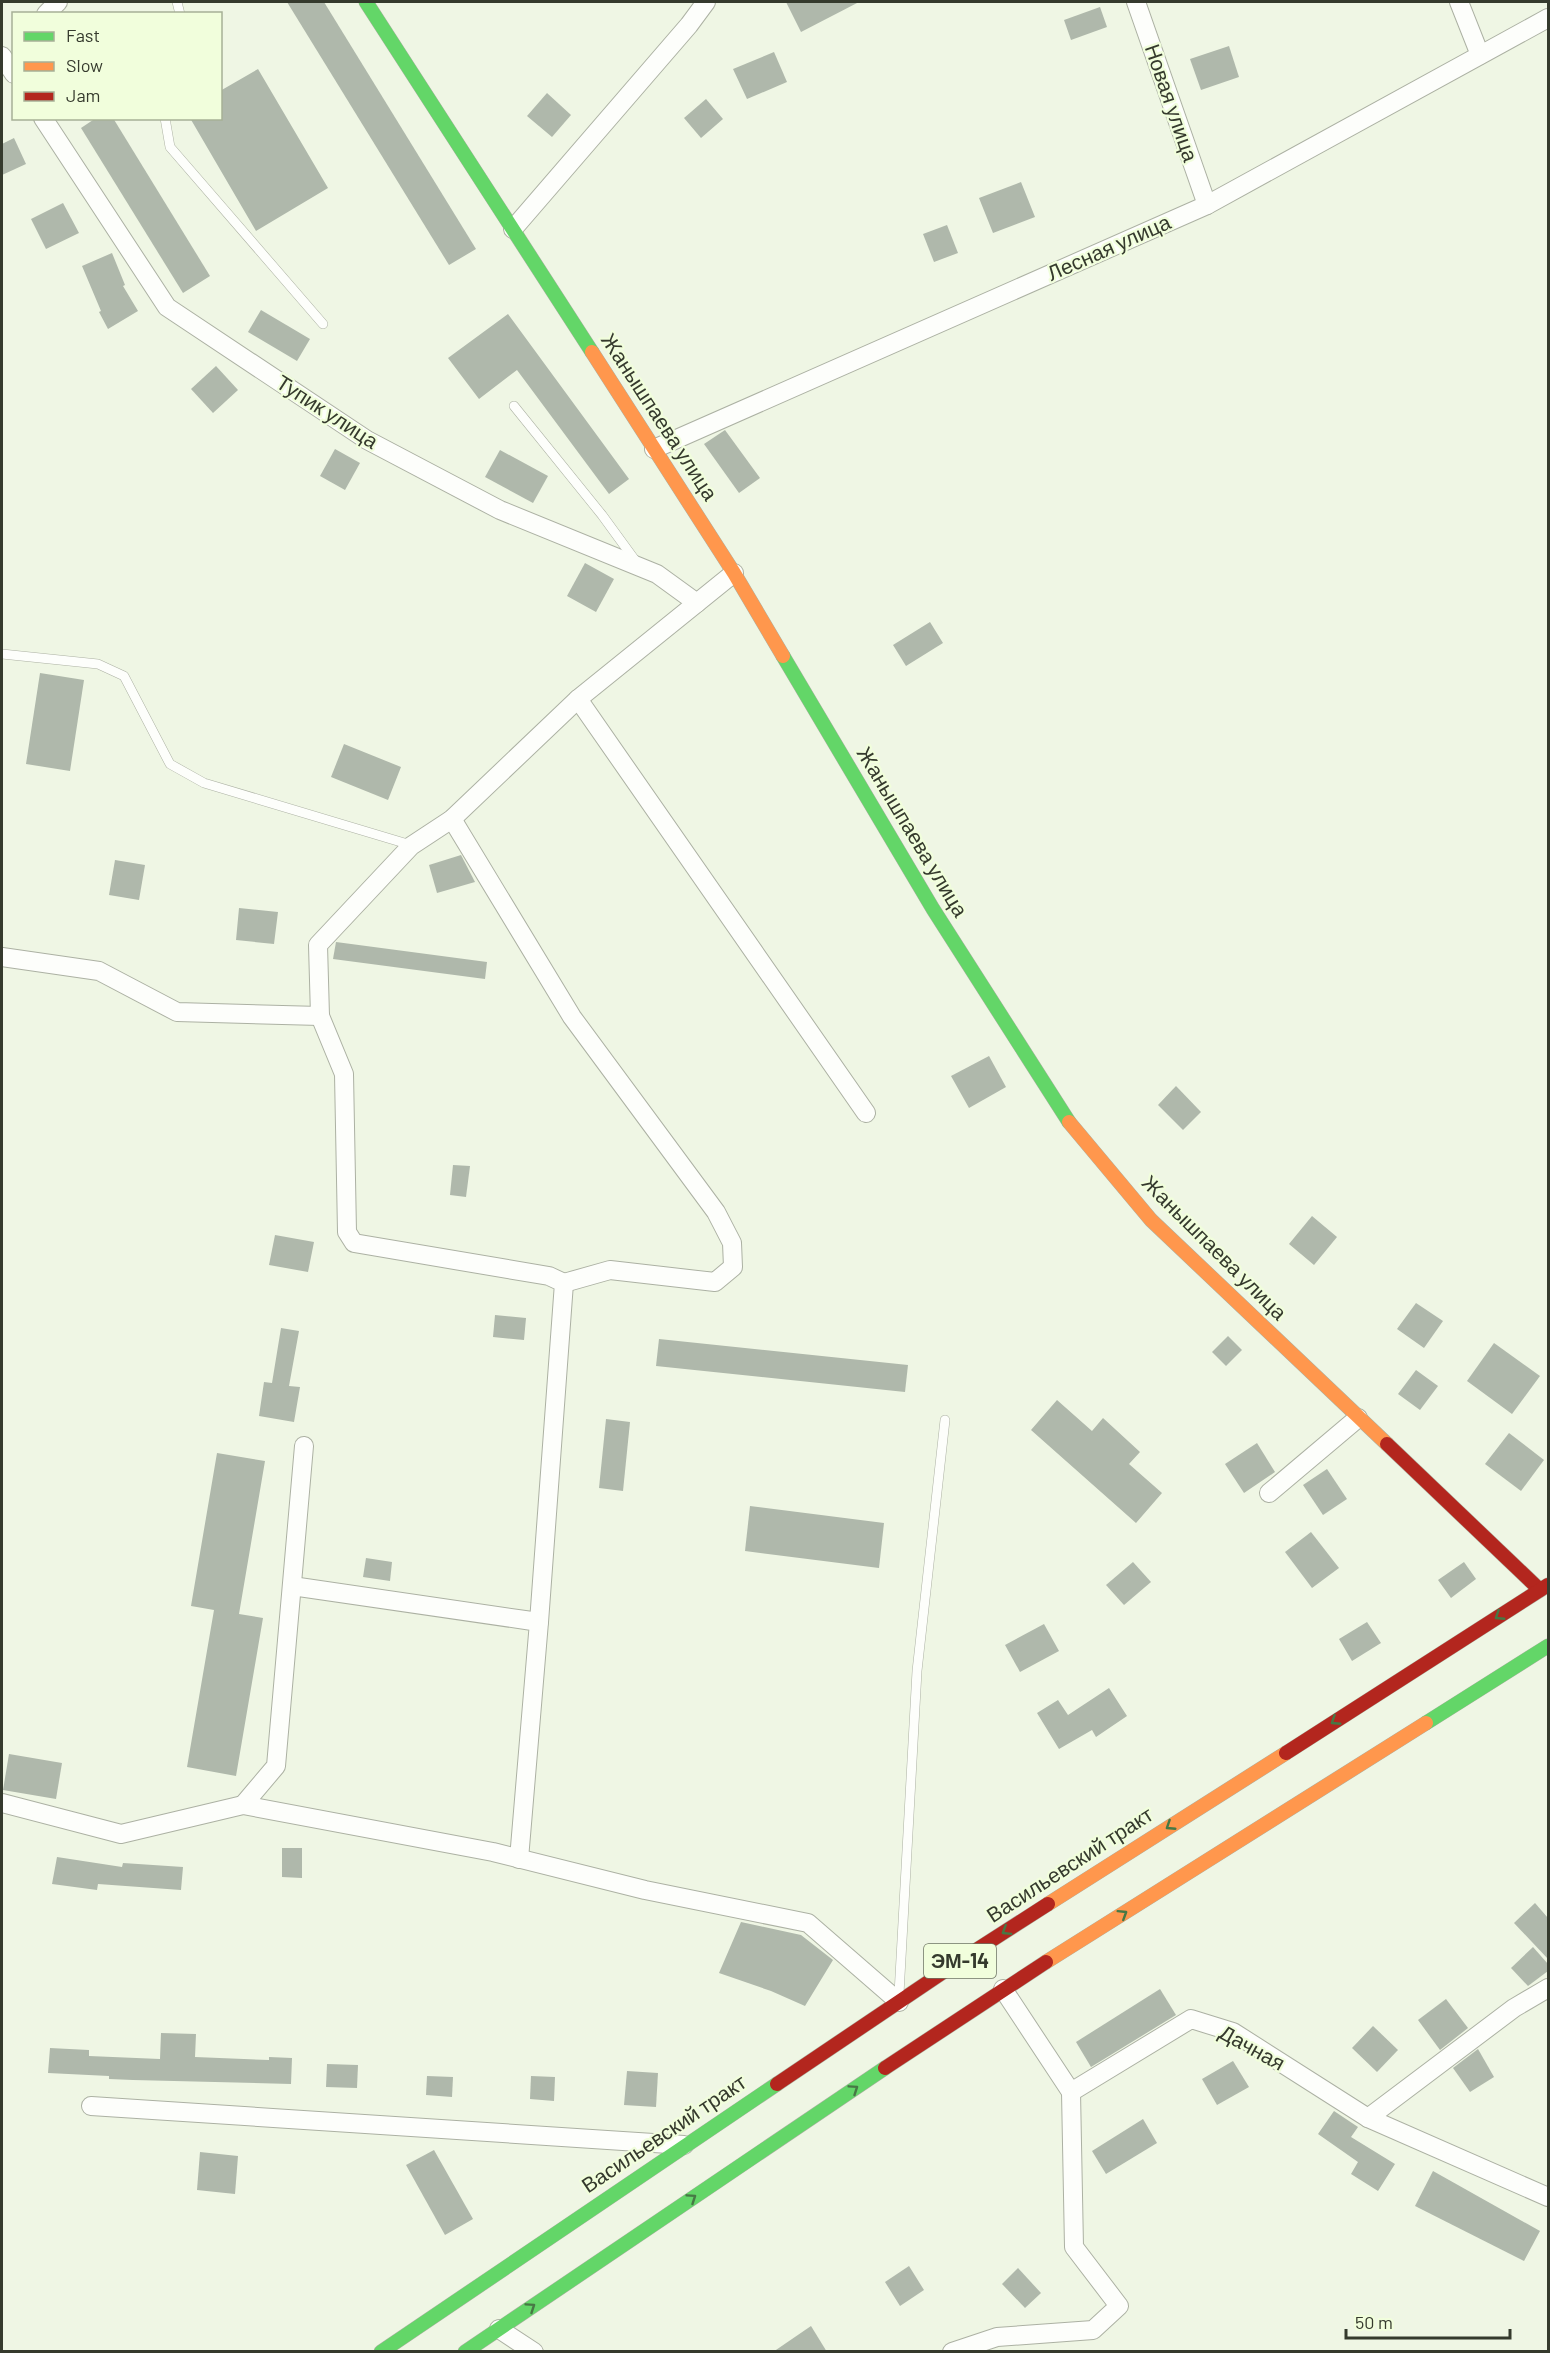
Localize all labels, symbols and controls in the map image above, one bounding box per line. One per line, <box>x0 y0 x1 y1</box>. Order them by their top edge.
legend <box>12 12 222 120</box>
text: Fast <box>66 24 100 46</box>
street label: Новая улица <box>1141 40 1204 165</box>
text: Slow <box>66 54 103 76</box>
text: Jam <box>66 84 100 106</box>
street label: Лесная улица <box>1043 208 1174 285</box>
street label: Жанышпаева улица <box>597 328 724 505</box>
street label: Тупик улица <box>272 369 384 453</box>
street label: Жанышпаева улица <box>853 742 974 921</box>
street label: Жанышпаева улица <box>1138 1169 1293 1325</box>
one-way arrow <box>1495 1609 1505 1621</box>
one-way arrow <box>1331 1714 1341 1726</box>
street label: Васильевский тракт <box>981 1800 1157 1927</box>
one-way arrow <box>1166 1819 1177 1830</box>
one-way arrow <box>1117 1909 1127 1921</box>
one-way arrow <box>1002 1924 1013 1935</box>
road number: ЭМ-14 <box>924 1944 996 1978</box>
street label: Дачная <box>1216 2019 1290 2075</box>
street label: Васильевский тракт <box>576 2068 751 2197</box>
one-way arrow <box>847 2085 858 2096</box>
one-way arrow <box>686 2194 697 2205</box>
scale bar <box>1346 2302 1510 2340</box>
one-way arrow <box>524 2304 535 2315</box>
text: 50 m <box>1355 2311 1393 2333</box>

